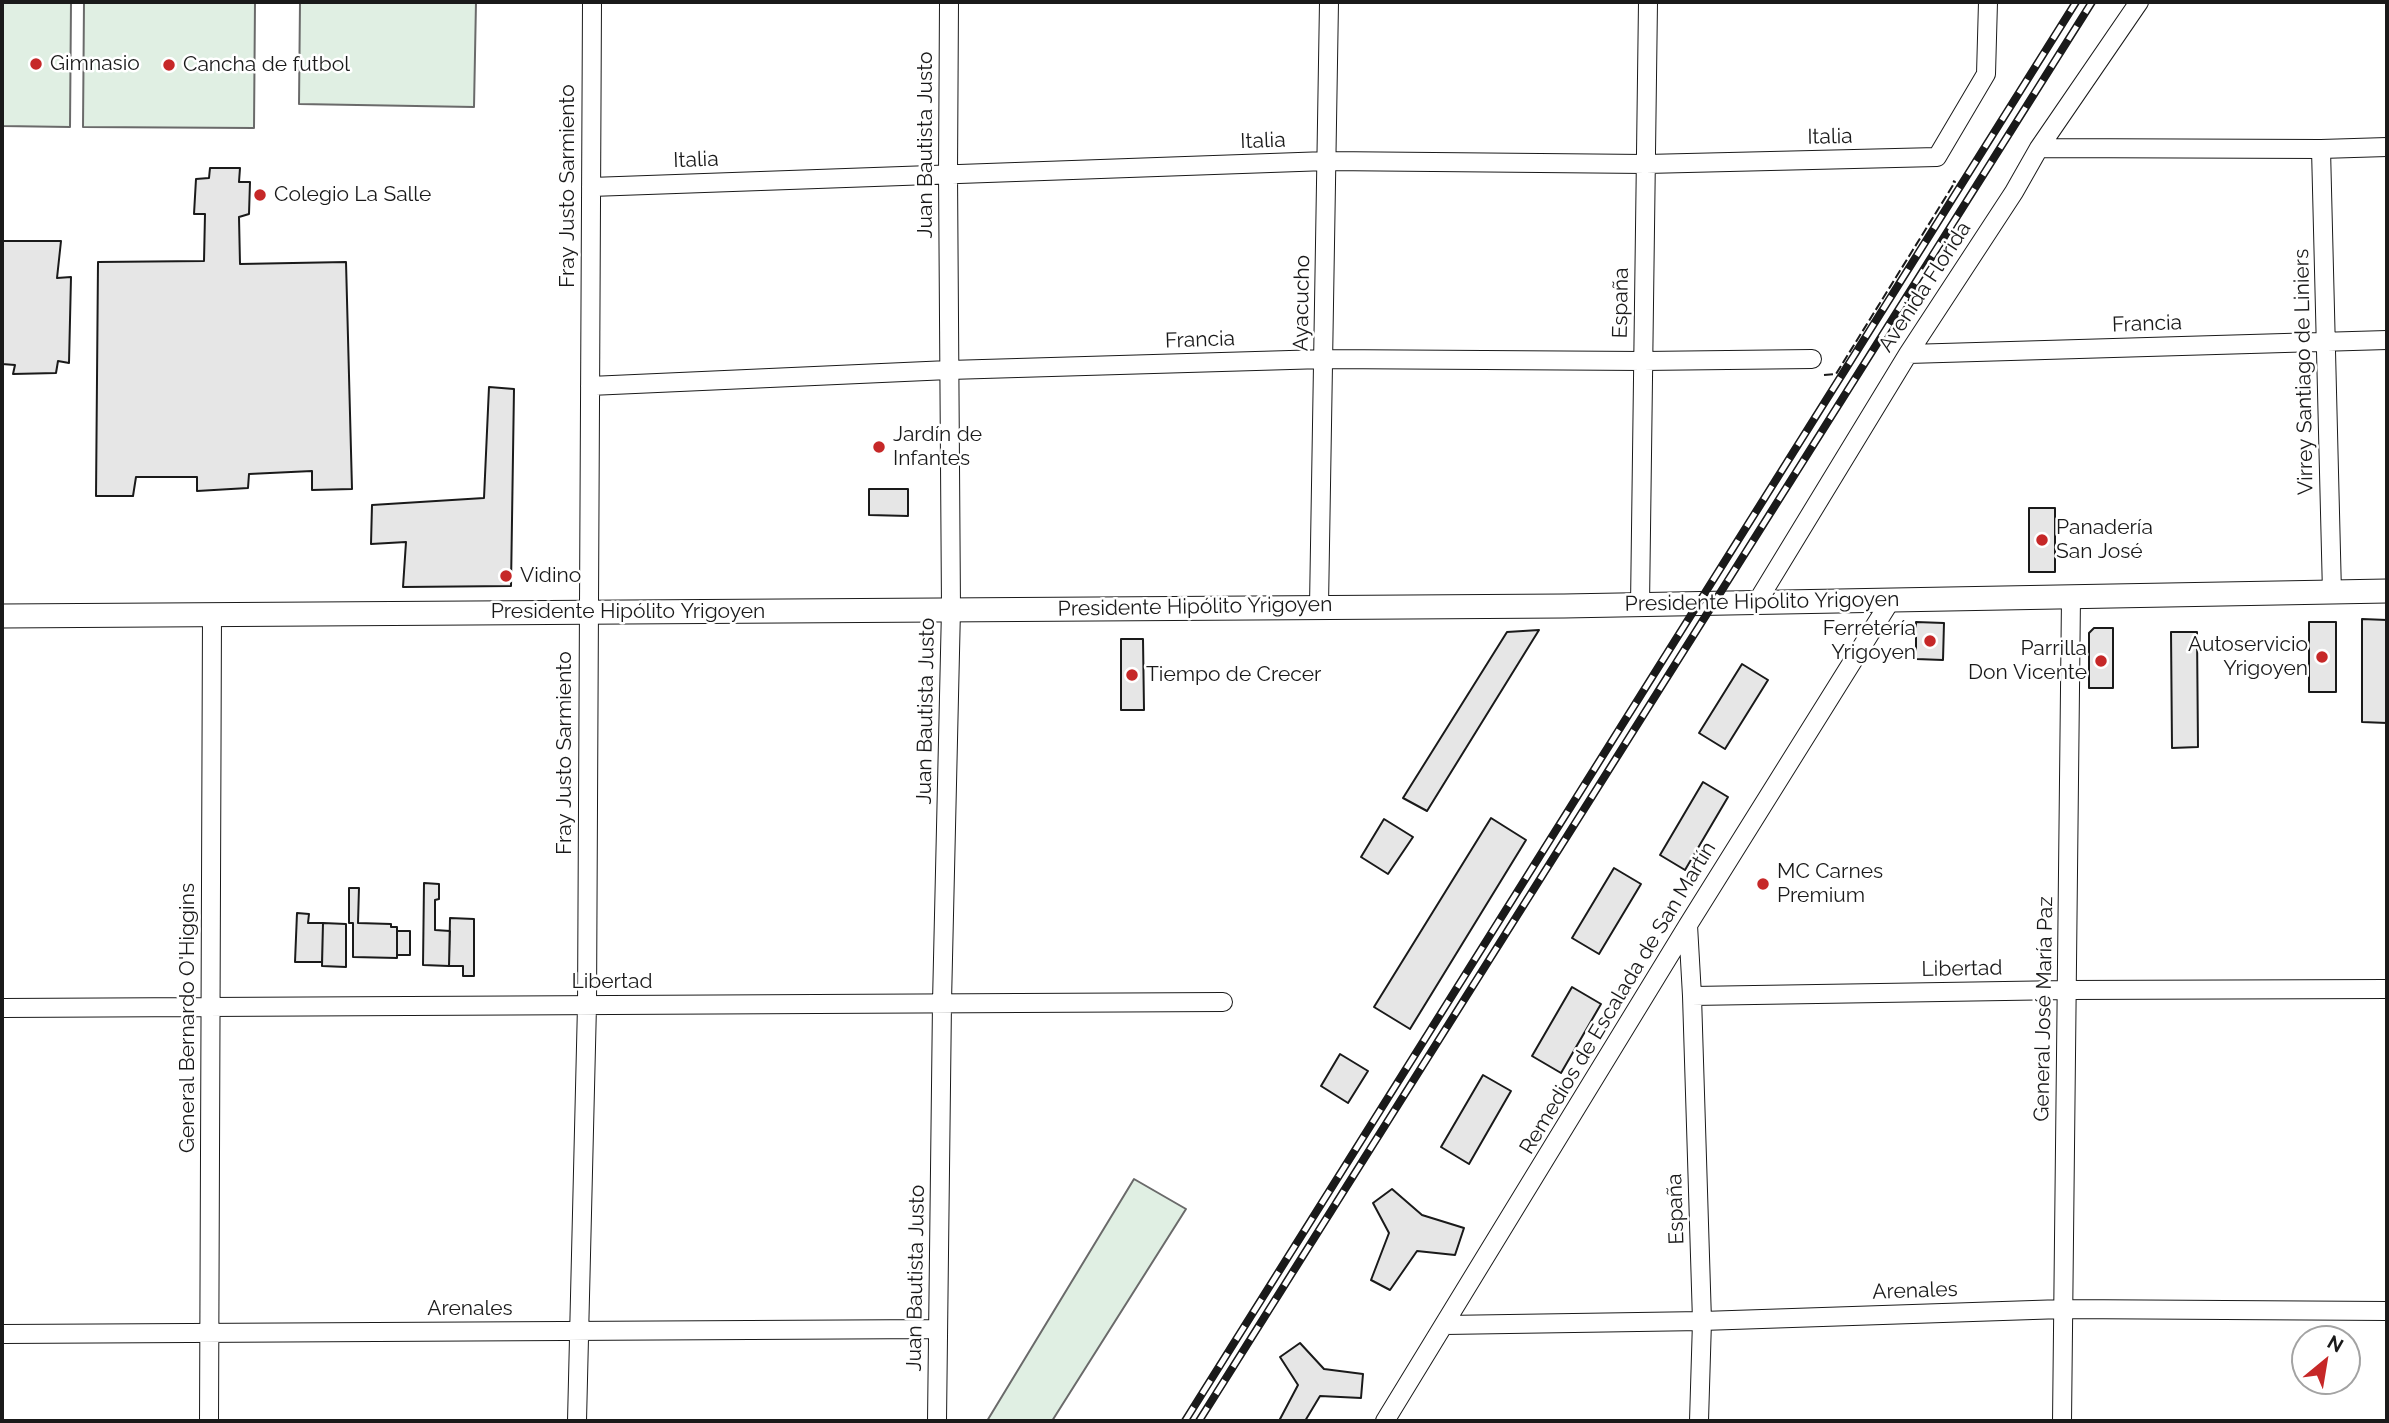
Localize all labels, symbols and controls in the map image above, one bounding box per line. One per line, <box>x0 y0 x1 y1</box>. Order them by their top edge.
place label: Gimnasio <box>50 51 140 77</box>
place label: Cancha de futbol <box>183 52 350 78</box>
street label: Juan Bautista Justo <box>913 52 939 238</box>
marker: Gimnasio <box>28 56 44 72</box>
marker: Cancha de futbol <box>161 57 177 73</box>
street label: Fray Justo Sarmiento <box>555 84 581 288</box>
street label: Italia <box>1807 124 1853 150</box>
street label: Italia <box>1240 128 1286 154</box>
street label: Italia <box>673 147 719 173</box>
place label: Colegio La Salle <box>274 182 431 208</box>
marker: Colegio La Salle <box>252 187 268 203</box>
street label: Avenida Florida <box>1873 217 1977 357</box>
street label: Virrey Santiago de Liniers <box>2289 249 2319 495</box>
street label: Ayacucho <box>1289 255 1315 351</box>
street label: España <box>1608 267 1634 339</box>
street label: Francia <box>2112 310 2182 338</box>
street label: Francia <box>1165 326 1235 354</box>
place label: Jardín de Infantes <box>893 422 982 472</box>
marker: Jardín de Infantes <box>871 439 887 455</box>
place label: Panadería San José <box>2056 515 2153 565</box>
marker: Panadería San José <box>2034 532 2050 548</box>
place label: Vidino <box>520 563 581 589</box>
marker: Vidino <box>498 568 514 584</box>
street label: Presidente Hipólito Yrigoyen <box>1625 587 1899 617</box>
street label: Presidente Hipólito Yrigoyen <box>1058 592 1332 622</box>
street label: Presidente Hipólito Yrigoyen <box>491 599 765 625</box>
place label: Ferretería Yrigoyen <box>1823 616 1916 666</box>
street label: Juan Bautista Justo <box>912 617 940 805</box>
place label: Autoservicio Yrigoyen <box>2188 632 2308 682</box>
marker: Ferretería Yrigoyen <box>1922 633 1938 649</box>
place label: Parrilla Don Vicente <box>1968 636 2087 686</box>
marker: Autoservicio Yrigoyen <box>2314 649 2330 665</box>
street label: Fray Justo Sarmiento <box>552 651 578 855</box>
marker: Parrilla Don Vicente <box>2093 653 2109 669</box>
place label: Tiempo de Crecer <box>1146 662 1321 688</box>
marker: Tiempo de Crecer <box>1124 667 1140 683</box>
street label: Remedios de Escalada de San Martín <box>1514 837 1722 1159</box>
place label: MC Carnes Premium <box>1777 859 1883 909</box>
marker: MC Carnes Premium <box>1755 876 1771 892</box>
street label: General Bernardo O'Higgins <box>175 883 201 1153</box>
street label: General José María Paz <box>2029 896 2059 1122</box>
street label: Libertad <box>1921 956 2003 982</box>
street label: Libertad <box>571 969 653 995</box>
street label: España <box>1662 1173 1690 1245</box>
street label: Juan Bautista Justo <box>902 1184 930 1372</box>
street label: Arenales <box>1872 1277 1958 1305</box>
street label: Arenales <box>427 1296 513 1322</box>
north arrow <box>2291 1325 2361 1395</box>
text: N <box>2324 1330 2347 1357</box>

